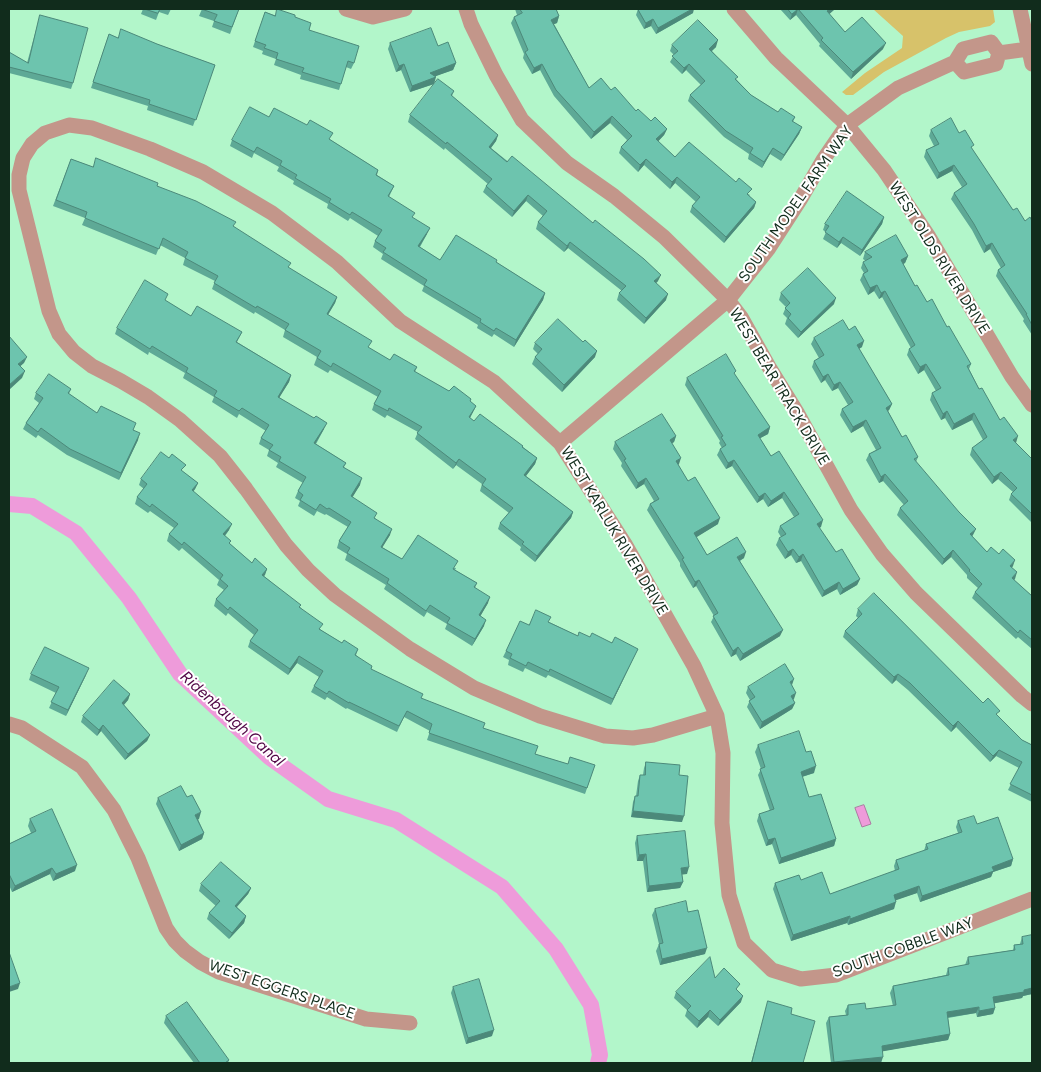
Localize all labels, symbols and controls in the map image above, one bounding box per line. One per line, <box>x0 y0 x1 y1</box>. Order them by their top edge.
street label: SOUTH MODEL FARM WAY <box>735 122 857 286</box>
street label: WEST OLDS RIVER DRIVE <box>885 179 993 337</box>
street label: WEST BEAR TRACK DRIVE <box>725 305 833 469</box>
street label: WEST KARLUK RIVER DRIVE <box>557 444 671 618</box>
water label: Ridenbaugh Canal <box>176 667 288 771</box>
street label: SOUTH COBBLE WAY <box>830 914 976 982</box>
street label: WEST EGGERS PLACE <box>207 957 357 1023</box>

